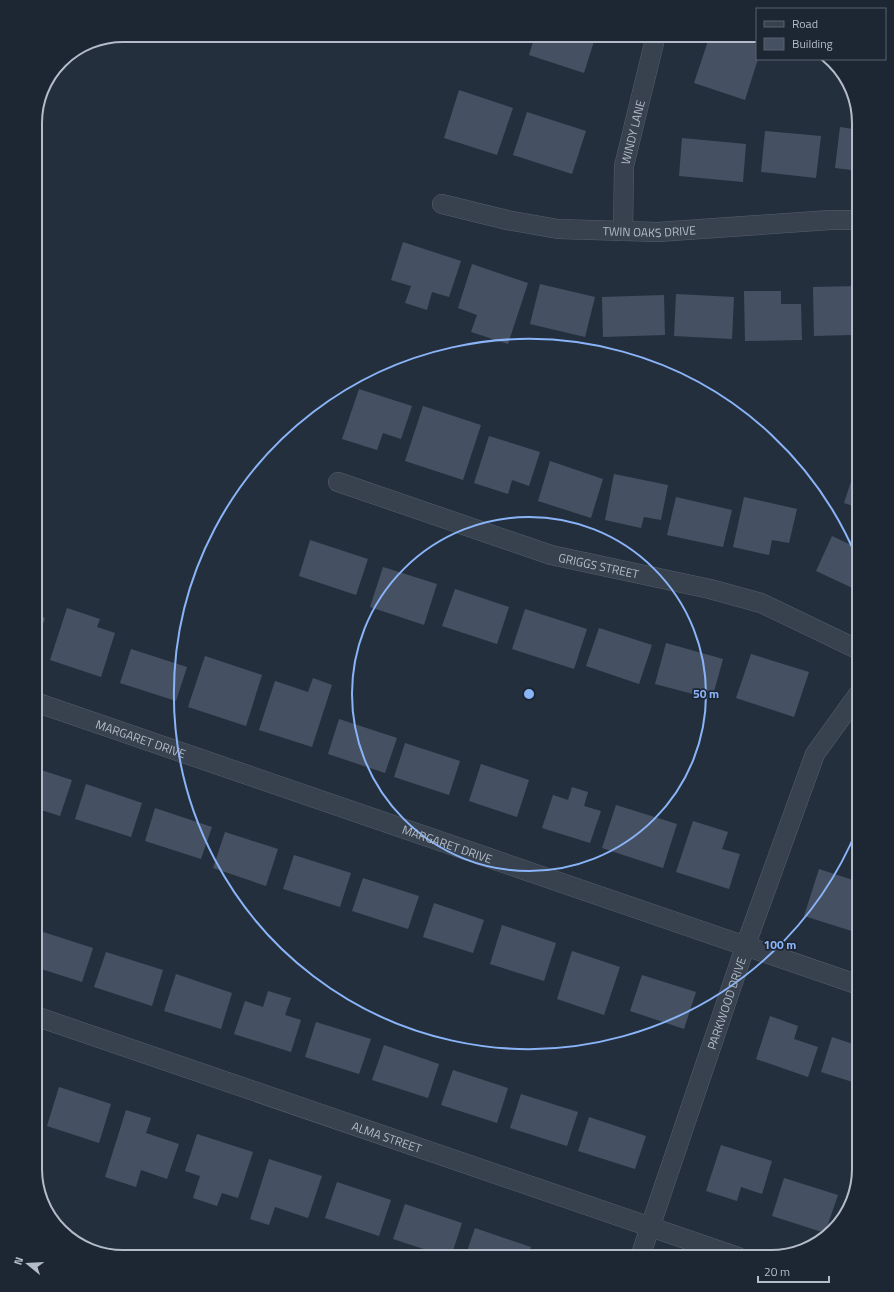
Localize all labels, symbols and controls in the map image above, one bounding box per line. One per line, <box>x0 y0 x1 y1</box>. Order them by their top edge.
legend <box>756 8 886 60</box>
text: Road <box>792 14 818 33</box>
text: Building <box>792 34 833 53</box>
street label: WINDY LANE <box>615 97 649 166</box>
street label: TWIN OAKS DRIVE <box>602 220 697 242</box>
street label: GRIGGS STREET <box>557 547 641 583</box>
text: 50 m <box>693 684 719 703</box>
centre of rings <box>522 687 536 701</box>
street label: MARGARET DRIVE <box>93 714 189 763</box>
street label: MARGARET DRIVE <box>400 819 495 868</box>
text: 100 m <box>764 935 796 954</box>
street label: PARKWOOD DRIVE <box>701 954 751 1052</box>
street label: ALMA STREET <box>349 1116 425 1158</box>
north arrow <box>8 1244 48 1284</box>
text: N <box>10 1255 27 1267</box>
scale bar <box>758 1258 829 1284</box>
text: 20 m <box>764 1262 790 1281</box>

